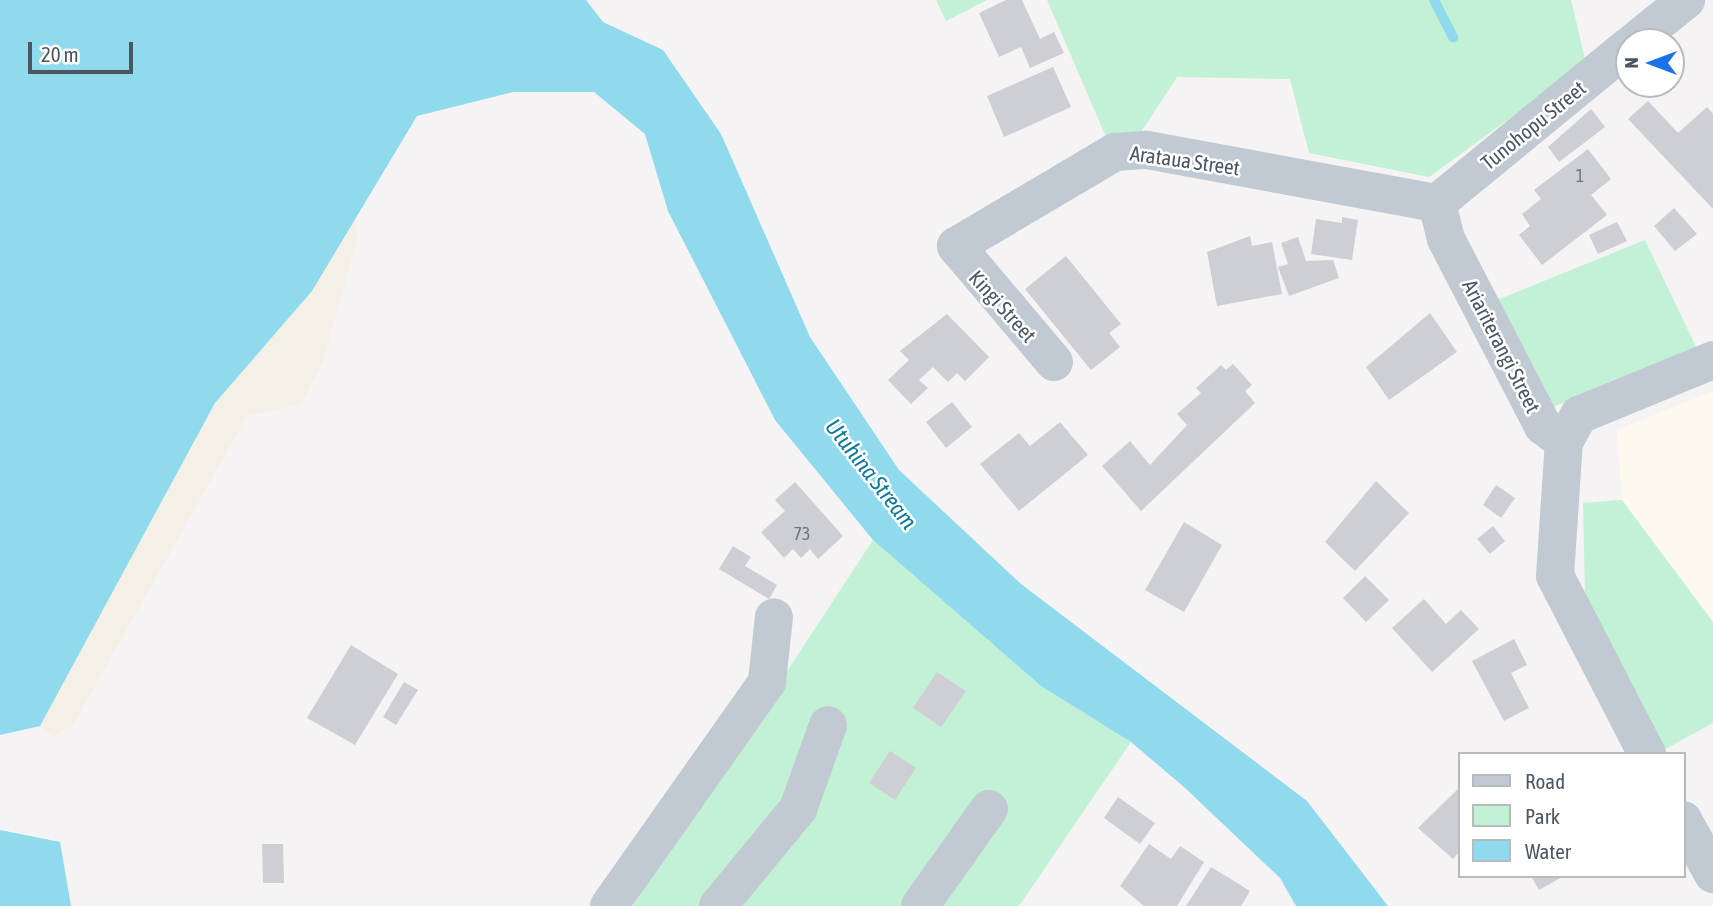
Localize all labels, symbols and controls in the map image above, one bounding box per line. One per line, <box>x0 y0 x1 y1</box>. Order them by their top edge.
scale bar <box>32 28 136 72</box>
north arrow <box>1615 28 1685 98</box>
text: 20 m <box>41 42 79 66</box>
text: N <box>1620 57 1642 69</box>
street label: Tunohopu Street <box>1476 75 1590 175</box>
street label: Arataua Street <box>1129 140 1241 180</box>
house number: 1 <box>1576 165 1584 187</box>
street label: Kingi Street <box>964 265 1042 347</box>
street label: Ariariterangi Street <box>1458 275 1546 417</box>
water label: Utuhina Stream <box>819 413 923 535</box>
house number: 73 <box>794 523 810 545</box>
legend <box>1458 752 1685 878</box>
text: Road <box>1525 769 1565 793</box>
text: Park <box>1525 804 1560 828</box>
text: Water <box>1525 839 1571 863</box>

